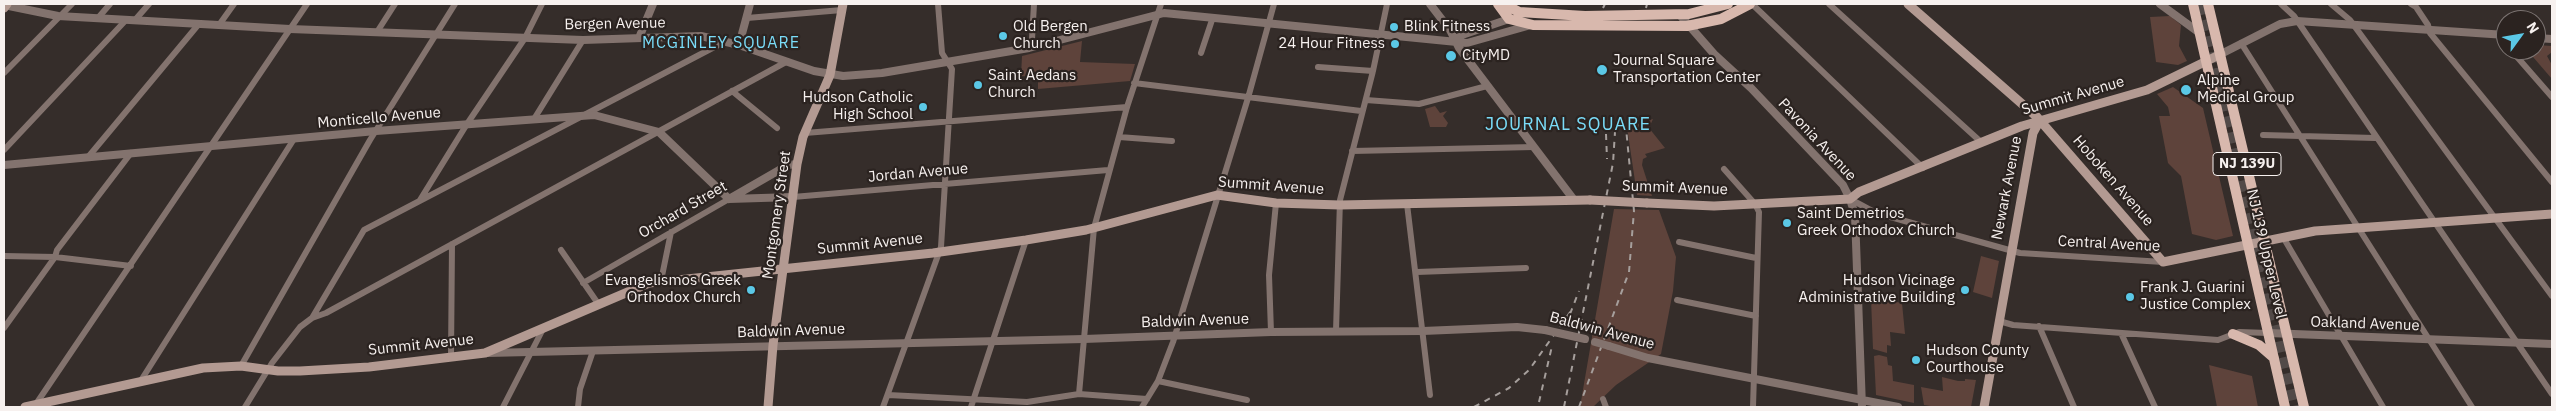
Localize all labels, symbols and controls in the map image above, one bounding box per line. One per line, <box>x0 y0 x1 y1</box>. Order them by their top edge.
north arrow <box>2496 10 2546 60</box>
street label: Bergen Avenue <box>564 14 666 34</box>
place label: Old Bergen Church <box>1013 18 1088 53</box>
place label: Blink Fitness <box>1404 18 1490 36</box>
text: N <box>2523 19 2543 37</box>
marker: Blink Fitness <box>1388 21 1400 33</box>
marker: Old Bergen Church <box>997 30 1009 42</box>
district label: MCGINLEY SQUARE <box>640 33 802 53</box>
place label: 24 Hour Fitness <box>1278 35 1385 53</box>
marker: 24 Hour Fitness <box>1389 38 1401 50</box>
place label: CityMD <box>1462 47 1510 65</box>
marker: CityMD <box>1444 49 1458 63</box>
place label: Journal Square Transportation Center <box>1613 52 1761 87</box>
marker: Journal Square Transportation Center <box>1595 63 1609 77</box>
place label: Saint Aedans Church <box>988 67 1076 102</box>
place label: Alpine Medical Group <box>2197 72 2295 107</box>
street label: Summit Avenue <box>2020 73 2126 119</box>
marker: Saint Aedans Church <box>972 79 984 91</box>
marker: Alpine Medical Group <box>2179 83 2193 97</box>
place label: Hudson Catholic High School <box>803 89 913 124</box>
street label: Pavonia Avenue <box>1774 95 1860 185</box>
marker: Hudson Catholic High School <box>917 101 929 113</box>
street label: Monticello Avenue <box>316 104 442 132</box>
district label: JOURNAL SQUARE <box>1483 114 1653 136</box>
street label: Hoboken Avenue <box>2069 132 2157 230</box>
street label: Newark Avenue <box>1988 135 2026 241</box>
street label: Montgomery Street <box>759 150 795 280</box>
road number: NJ 139U <box>2213 152 2281 175</box>
street label: Jordan Avenue <box>867 160 969 186</box>
street label: Summit Avenue <box>1217 173 1325 199</box>
street label: Orchard Street <box>636 177 730 243</box>
street label: Summit Avenue <box>1622 177 1728 199</box>
street label: NJ 139 Upper Level <box>2242 188 2290 320</box>
place label: Saint Demetrios Greek Orthodox Church <box>1797 205 1955 240</box>
marker: Saint Demetrios Greek Orthodox Church <box>1781 217 1793 229</box>
street label: Summit Avenue <box>816 230 924 258</box>
street label: Central Avenue <box>2057 232 2161 256</box>
place label: Evangelismos Greek Orthodox Church <box>605 272 741 307</box>
place label: Hudson Vicinage Administrative Building <box>1799 272 1955 307</box>
place label: Frank J. Guarini Justice Complex <box>2140 279 2251 314</box>
marker: Evangelismos Greek Orthodox Church <box>745 284 757 296</box>
marker: Hudson Vicinage Administrative Building <box>1959 284 1971 296</box>
marker: Frank J. Guarini Justice Complex <box>2124 291 2136 303</box>
street label: Baldwin Avenue <box>1548 308 1656 354</box>
street label: Baldwin Avenue <box>1141 310 1249 332</box>
street label: Oakland Avenue <box>2310 313 2420 335</box>
street label: Baldwin Avenue <box>737 320 845 342</box>
street label: Summit Avenue <box>367 331 475 359</box>
place label: Hudson County Courthouse <box>1926 342 2029 377</box>
marker: Hudson County Courthouse <box>1910 354 1922 366</box>

